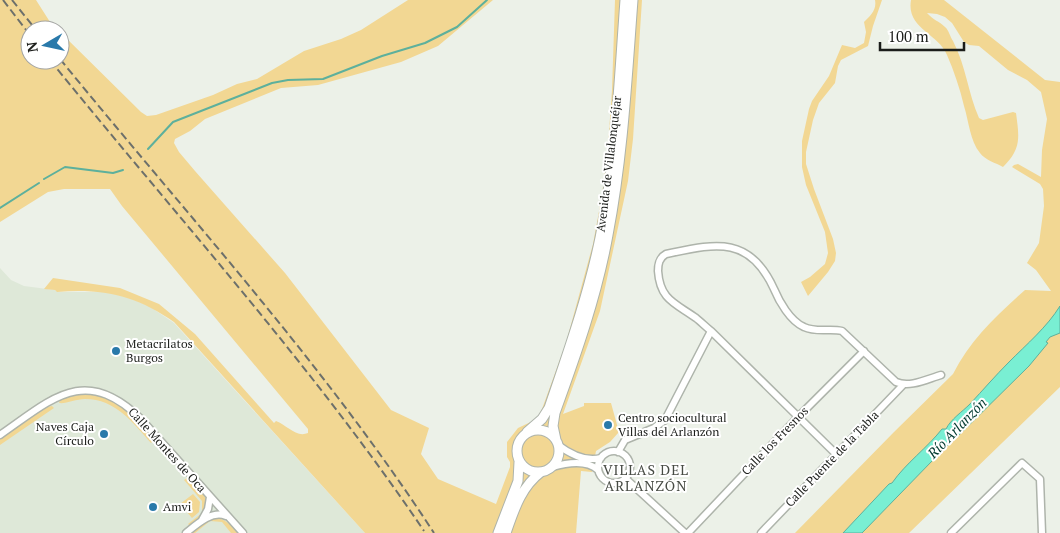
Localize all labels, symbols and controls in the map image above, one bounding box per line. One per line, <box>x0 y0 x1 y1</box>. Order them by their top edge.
north arrow <box>20 20 70 70</box>
scale bar <box>880 20 964 52</box>
text: 100 m <box>888 26 929 46</box>
text: N <box>21 40 42 54</box>
street label: Avenida de Villalonquéjar <box>593 95 624 233</box>
place label: Metacrilatos Burgos <box>126 336 193 365</box>
marker: Metacrilatos Burgos <box>110 345 122 357</box>
water label: Río Arlanzón <box>922 393 990 463</box>
street label: Calle los Fresnos <box>738 403 811 478</box>
street label: Calle Montes de Oca <box>125 404 209 495</box>
street label: Calle Puente de la Tabla <box>782 407 882 510</box>
place label: Centro sociocultural Villas del Arlanzón <box>618 410 727 439</box>
place label: Naves Caja Círculo <box>36 419 94 448</box>
marker: Centro sociocultural Villas del Arlanzón <box>602 419 614 431</box>
marker: Naves Caja Círculo <box>98 428 110 440</box>
district label: VILLAS DEL ARLANZÓN <box>603 460 689 495</box>
place label: Amvi <box>163 499 192 514</box>
marker: Amvi <box>147 501 159 513</box>

